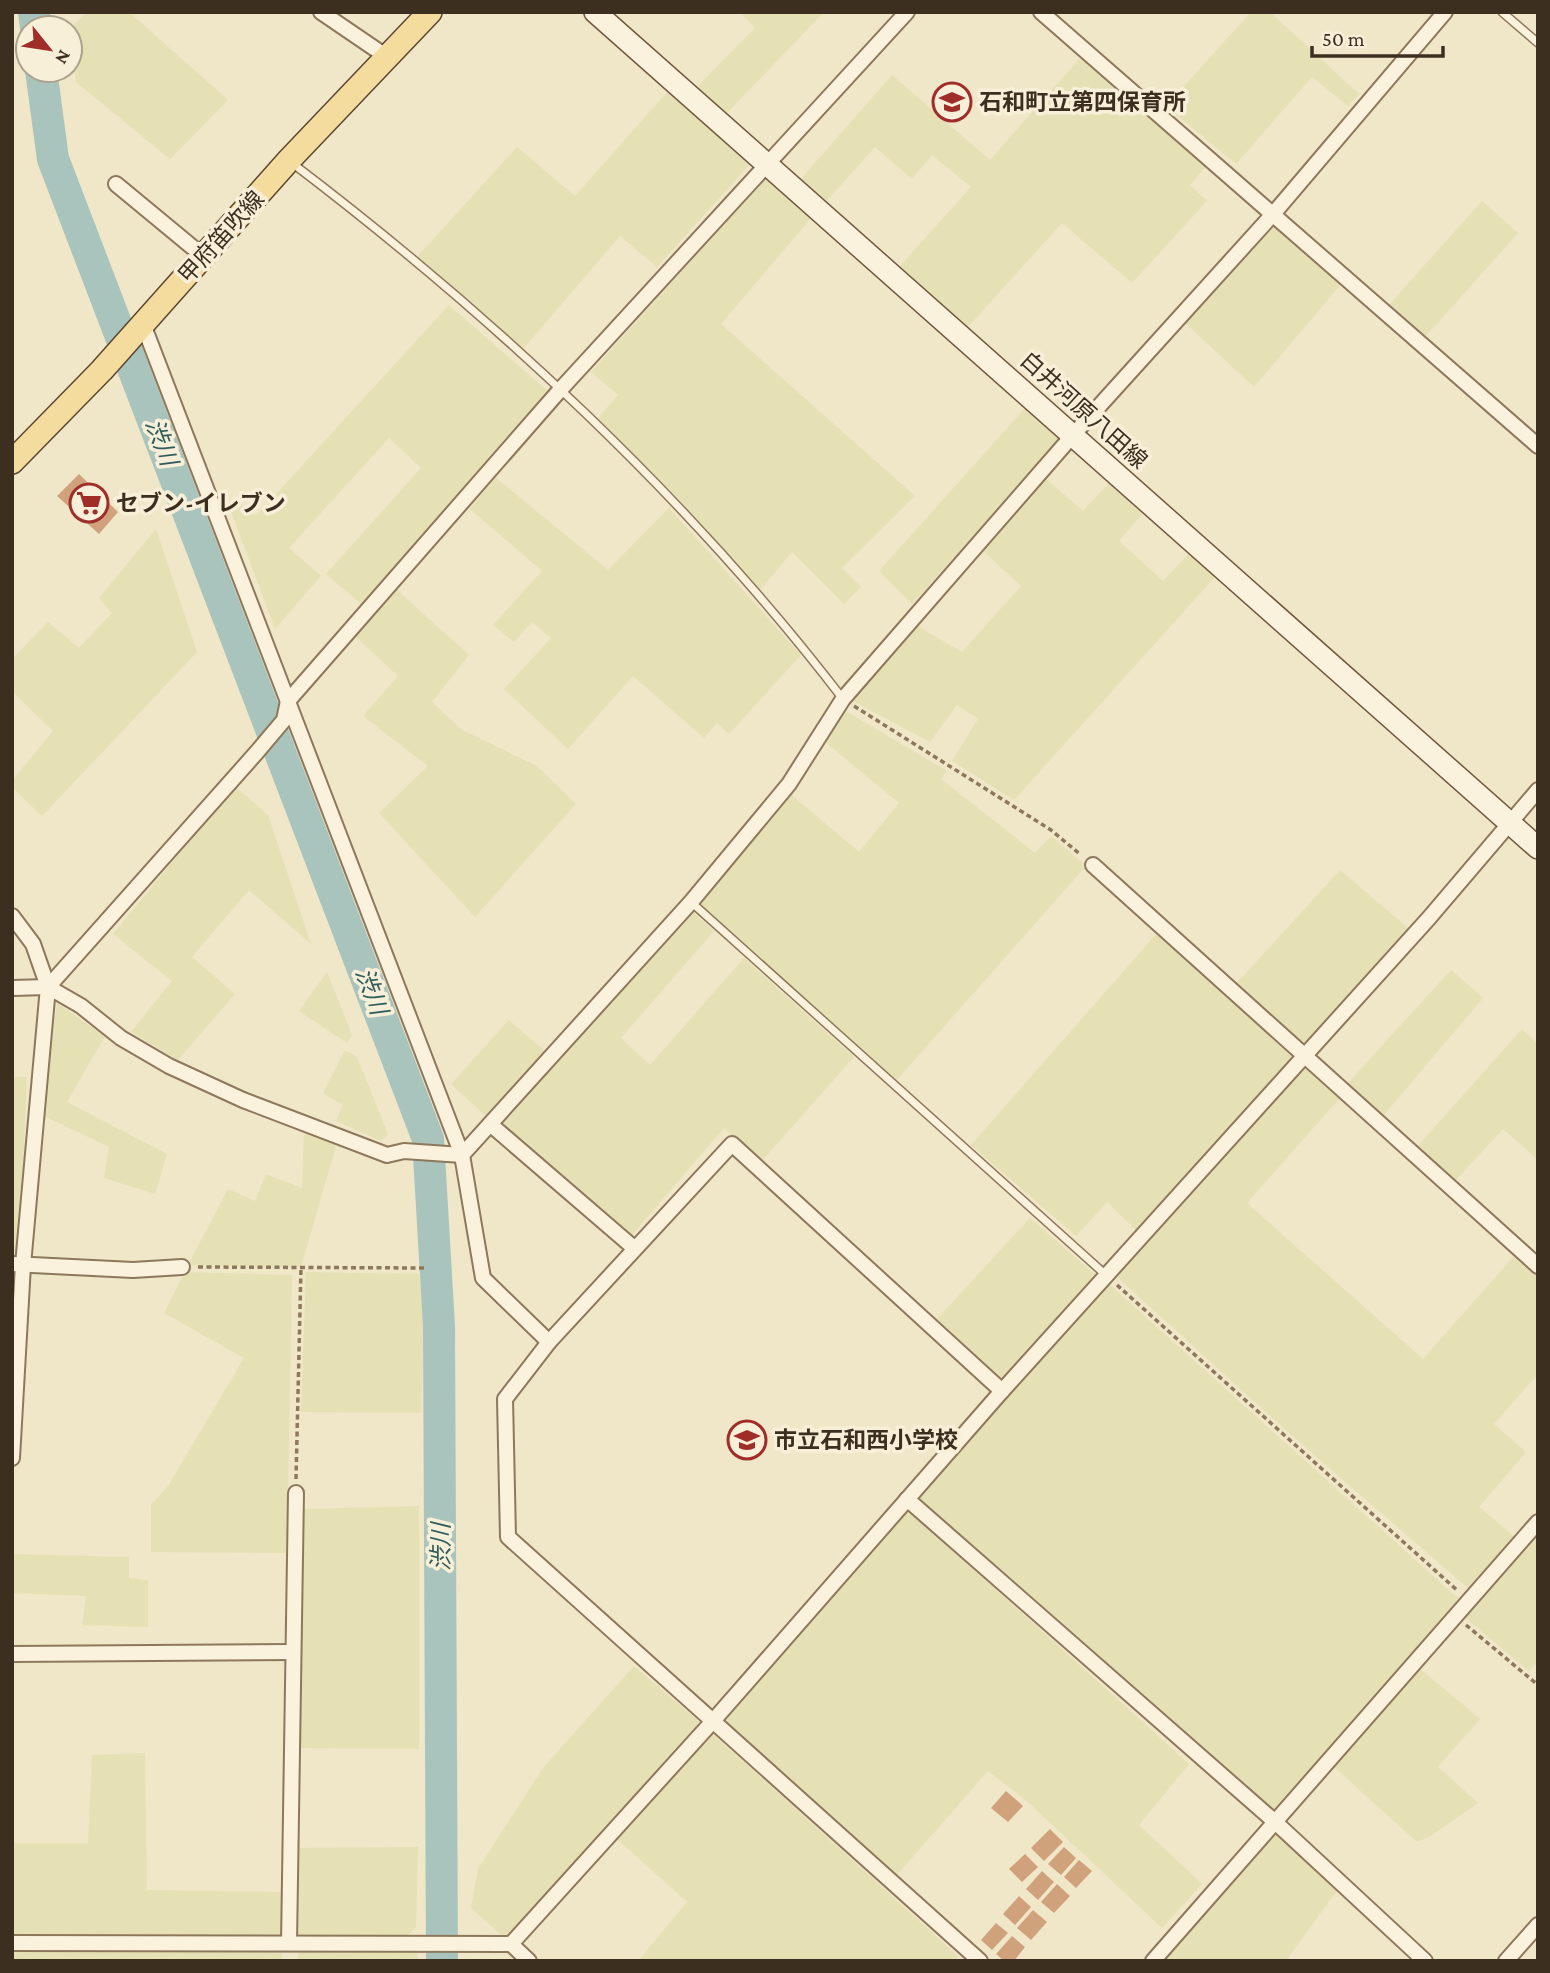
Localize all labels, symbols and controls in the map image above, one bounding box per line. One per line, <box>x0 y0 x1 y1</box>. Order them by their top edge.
north arrow <box>14 14 84 84</box>
scale bar <box>1312 14 1443 58</box>
text: 50 m <box>1322 27 1365 51</box>
text: N <box>51 46 76 68</box>
school or university icon: 石和町立第四保育所 <box>931 81 973 123</box>
place label: 石和町立第四保育所 <box>979 89 1186 115</box>
street label: 甲府笛吹線 <box>173 186 269 288</box>
street label: 白井河原八田線 <box>1015 346 1153 474</box>
water label: 渋川 <box>141 415 184 472</box>
supermarket icon: セブン-イレブン <box>68 482 110 524</box>
place label: セブン-イレブン <box>116 490 286 516</box>
water label: 渋川 <box>351 964 394 1021</box>
school or university icon: 市立石和西小学校 <box>726 1419 768 1461</box>
place label: 市立石和西小学校 <box>774 1427 958 1453</box>
water label: 渋川 <box>427 1520 454 1571</box>

